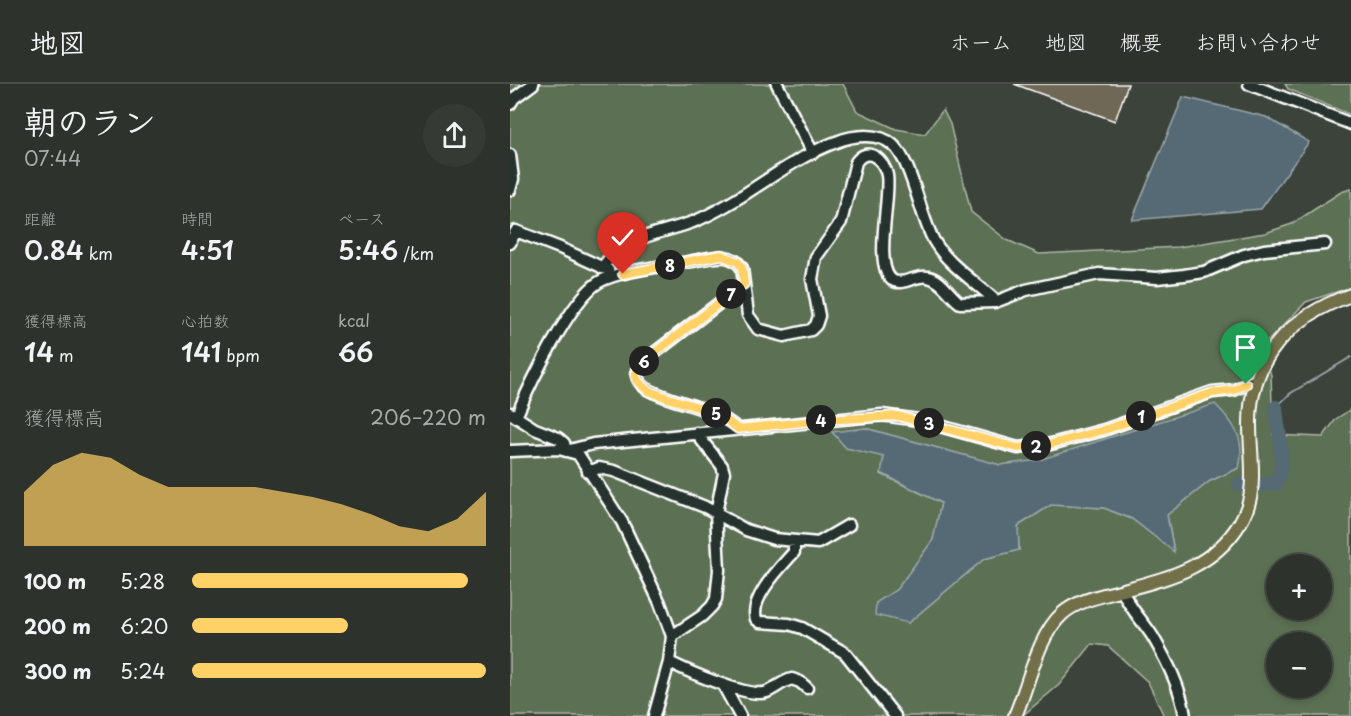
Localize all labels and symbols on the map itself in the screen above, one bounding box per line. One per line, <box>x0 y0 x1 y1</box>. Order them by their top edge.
pin <box>597 212 648 274</box>
pin: 8 <box>655 250 685 280</box>
pin: 7 <box>716 279 746 309</box>
pin <box>1220 322 1271 384</box>
pin: 6 <box>629 346 659 376</box>
pin: 5 <box>701 398 731 428</box>
pin: 1 <box>1126 401 1156 431</box>
pin: 4 <box>806 405 836 435</box>
pin: 3 <box>914 408 944 438</box>
pin: 2 <box>1021 431 1051 461</box>

